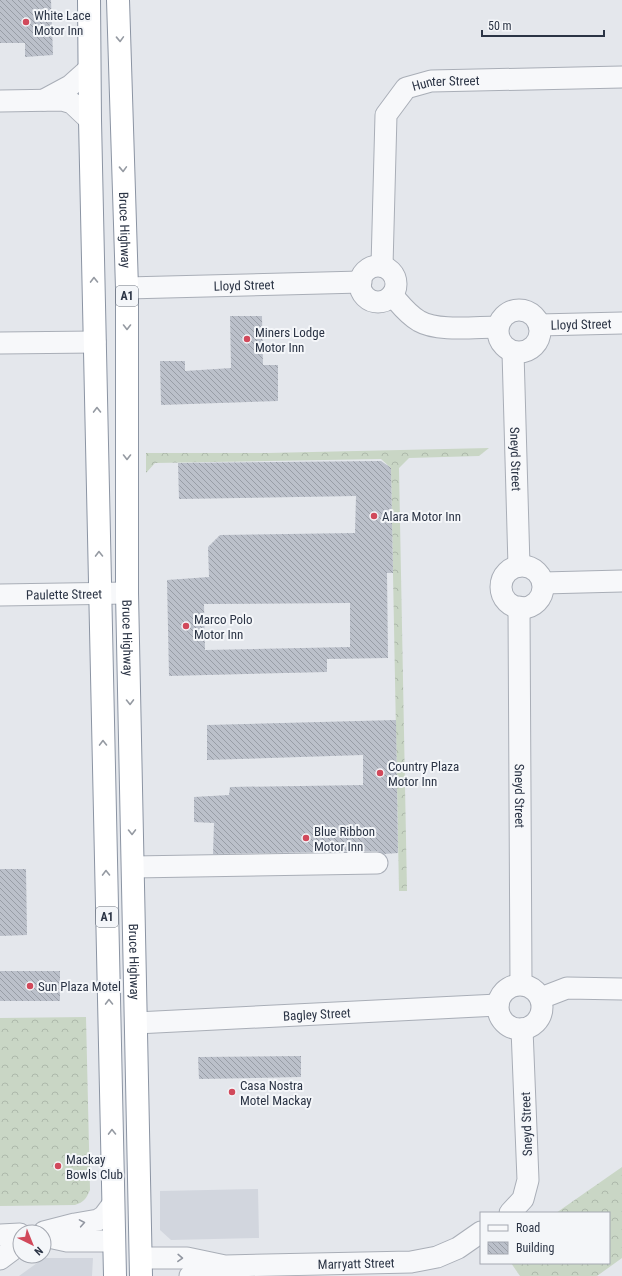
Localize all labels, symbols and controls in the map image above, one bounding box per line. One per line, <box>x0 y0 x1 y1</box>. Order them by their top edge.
place label: White Lace Motor Inn <box>34 8 91 38</box>
scale bar <box>482 12 604 38</box>
marker: White Lace Motor Inn <box>21 17 31 27</box>
text: 50 m <box>488 19 512 33</box>
one-way arrow <box>115 36 124 42</box>
street label: Hunter Street <box>410 73 480 94</box>
one-way arrow <box>119 166 128 172</box>
street label: Bruce Highway <box>116 192 133 269</box>
one-way arrow <box>90 277 98 283</box>
street label: Lloyd Street <box>213 277 275 294</box>
road number: A1 <box>116 286 138 306</box>
street label: Lloyd Street <box>550 316 612 333</box>
one-way arrow <box>123 324 131 330</box>
place label: Miners Lodge Motor Inn <box>255 325 325 355</box>
marker: Miners Lodge Motor Inn <box>242 334 252 344</box>
one-way arrow <box>92 407 101 413</box>
street label: Sneyd Street <box>507 427 524 491</box>
one-way arrow <box>123 454 131 460</box>
place label: Alara Motor Inn <box>382 509 461 524</box>
marker: Alara Motor Inn <box>369 511 379 521</box>
one-way arrow <box>95 551 103 557</box>
street label: Paulette Street <box>26 586 102 603</box>
street label: Bruce Highway <box>119 600 136 677</box>
place label: Marco Polo Motor Inn <box>194 612 253 642</box>
marker: Marco Polo Motor Inn <box>181 621 191 631</box>
one-way arrow <box>125 699 134 705</box>
one-way arrow <box>99 740 107 746</box>
place label: Country Plaza Motor Inn <box>388 759 459 789</box>
street label: Sneyd Street <box>512 764 527 828</box>
marker: Country Plaza Motor Inn <box>375 768 385 778</box>
place label: Blue Ribbon Motor Inn <box>314 824 375 854</box>
one-way arrow <box>128 829 136 835</box>
marker: Blue Ribbon Motor Inn <box>301 833 311 843</box>
one-way arrow <box>102 869 110 875</box>
road number: A1 <box>96 907 118 927</box>
street label: Bruce Highway <box>126 924 142 1001</box>
place label: Sun Plaza Motel <box>38 979 121 994</box>
marker: Sun Plaza Motel <box>25 981 35 991</box>
one-way arrow <box>105 999 113 1005</box>
street label: Bagley Street <box>283 1005 351 1024</box>
place label: Casa Nostra Motel Mackay <box>240 1078 312 1108</box>
marker: Casa Nostra Motel Mackay <box>227 1087 237 1097</box>
street label: Sneyd Street <box>518 1091 535 1156</box>
one-way arrow <box>107 1129 116 1135</box>
place label: Mackay Bowls Club <box>66 1152 123 1182</box>
marker: Mackay Bowls Club <box>53 1161 63 1171</box>
legend <box>480 1212 610 1264</box>
one-way arrow <box>79 1219 85 1228</box>
text: Road <box>516 1221 540 1235</box>
north arrow <box>12 1224 52 1264</box>
text: Building <box>516 1241 554 1255</box>
text: N <box>31 1244 45 1258</box>
one-way arrow <box>177 1254 183 1262</box>
street label: Marryatt Street <box>318 1255 395 1272</box>

